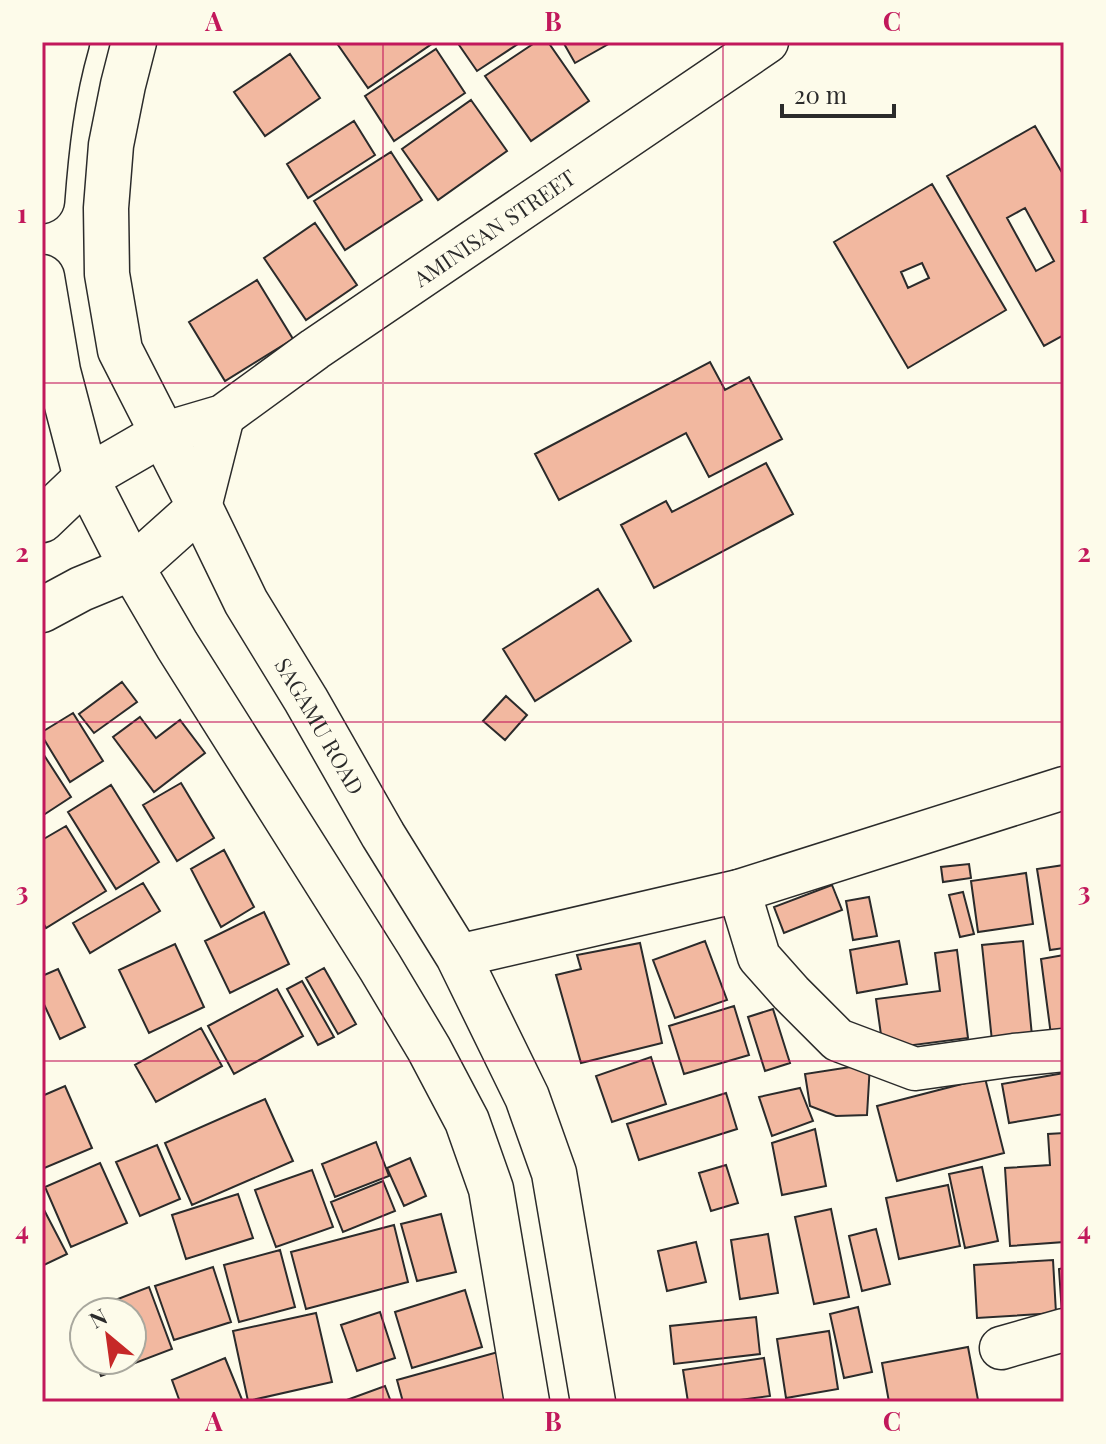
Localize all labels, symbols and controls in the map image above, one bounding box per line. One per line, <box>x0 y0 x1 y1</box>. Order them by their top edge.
text: A <box>204 3 223 38</box>
text: B <box>544 3 562 38</box>
text: C <box>883 3 901 38</box>
scale bar <box>782 68 894 118</box>
text: 20 m <box>794 78 847 110</box>
street label: AMINISAN STREET <box>406 161 581 294</box>
text: 1 <box>17 195 27 230</box>
text: 1 <box>1079 195 1089 230</box>
text: 2 <box>15 534 29 569</box>
text: 2 <box>1077 534 1091 569</box>
street label: SAGAMU ROAD <box>269 652 372 800</box>
text: 3 <box>16 873 28 908</box>
text: 3 <box>1078 873 1090 908</box>
text: 4 <box>15 1212 29 1247</box>
text: 4 <box>1077 1212 1091 1247</box>
north arrow <box>68 1296 148 1376</box>
text: N <box>84 1301 112 1335</box>
text: A <box>204 1403 223 1438</box>
text: B <box>544 1403 562 1438</box>
text: C <box>883 1403 901 1438</box>

